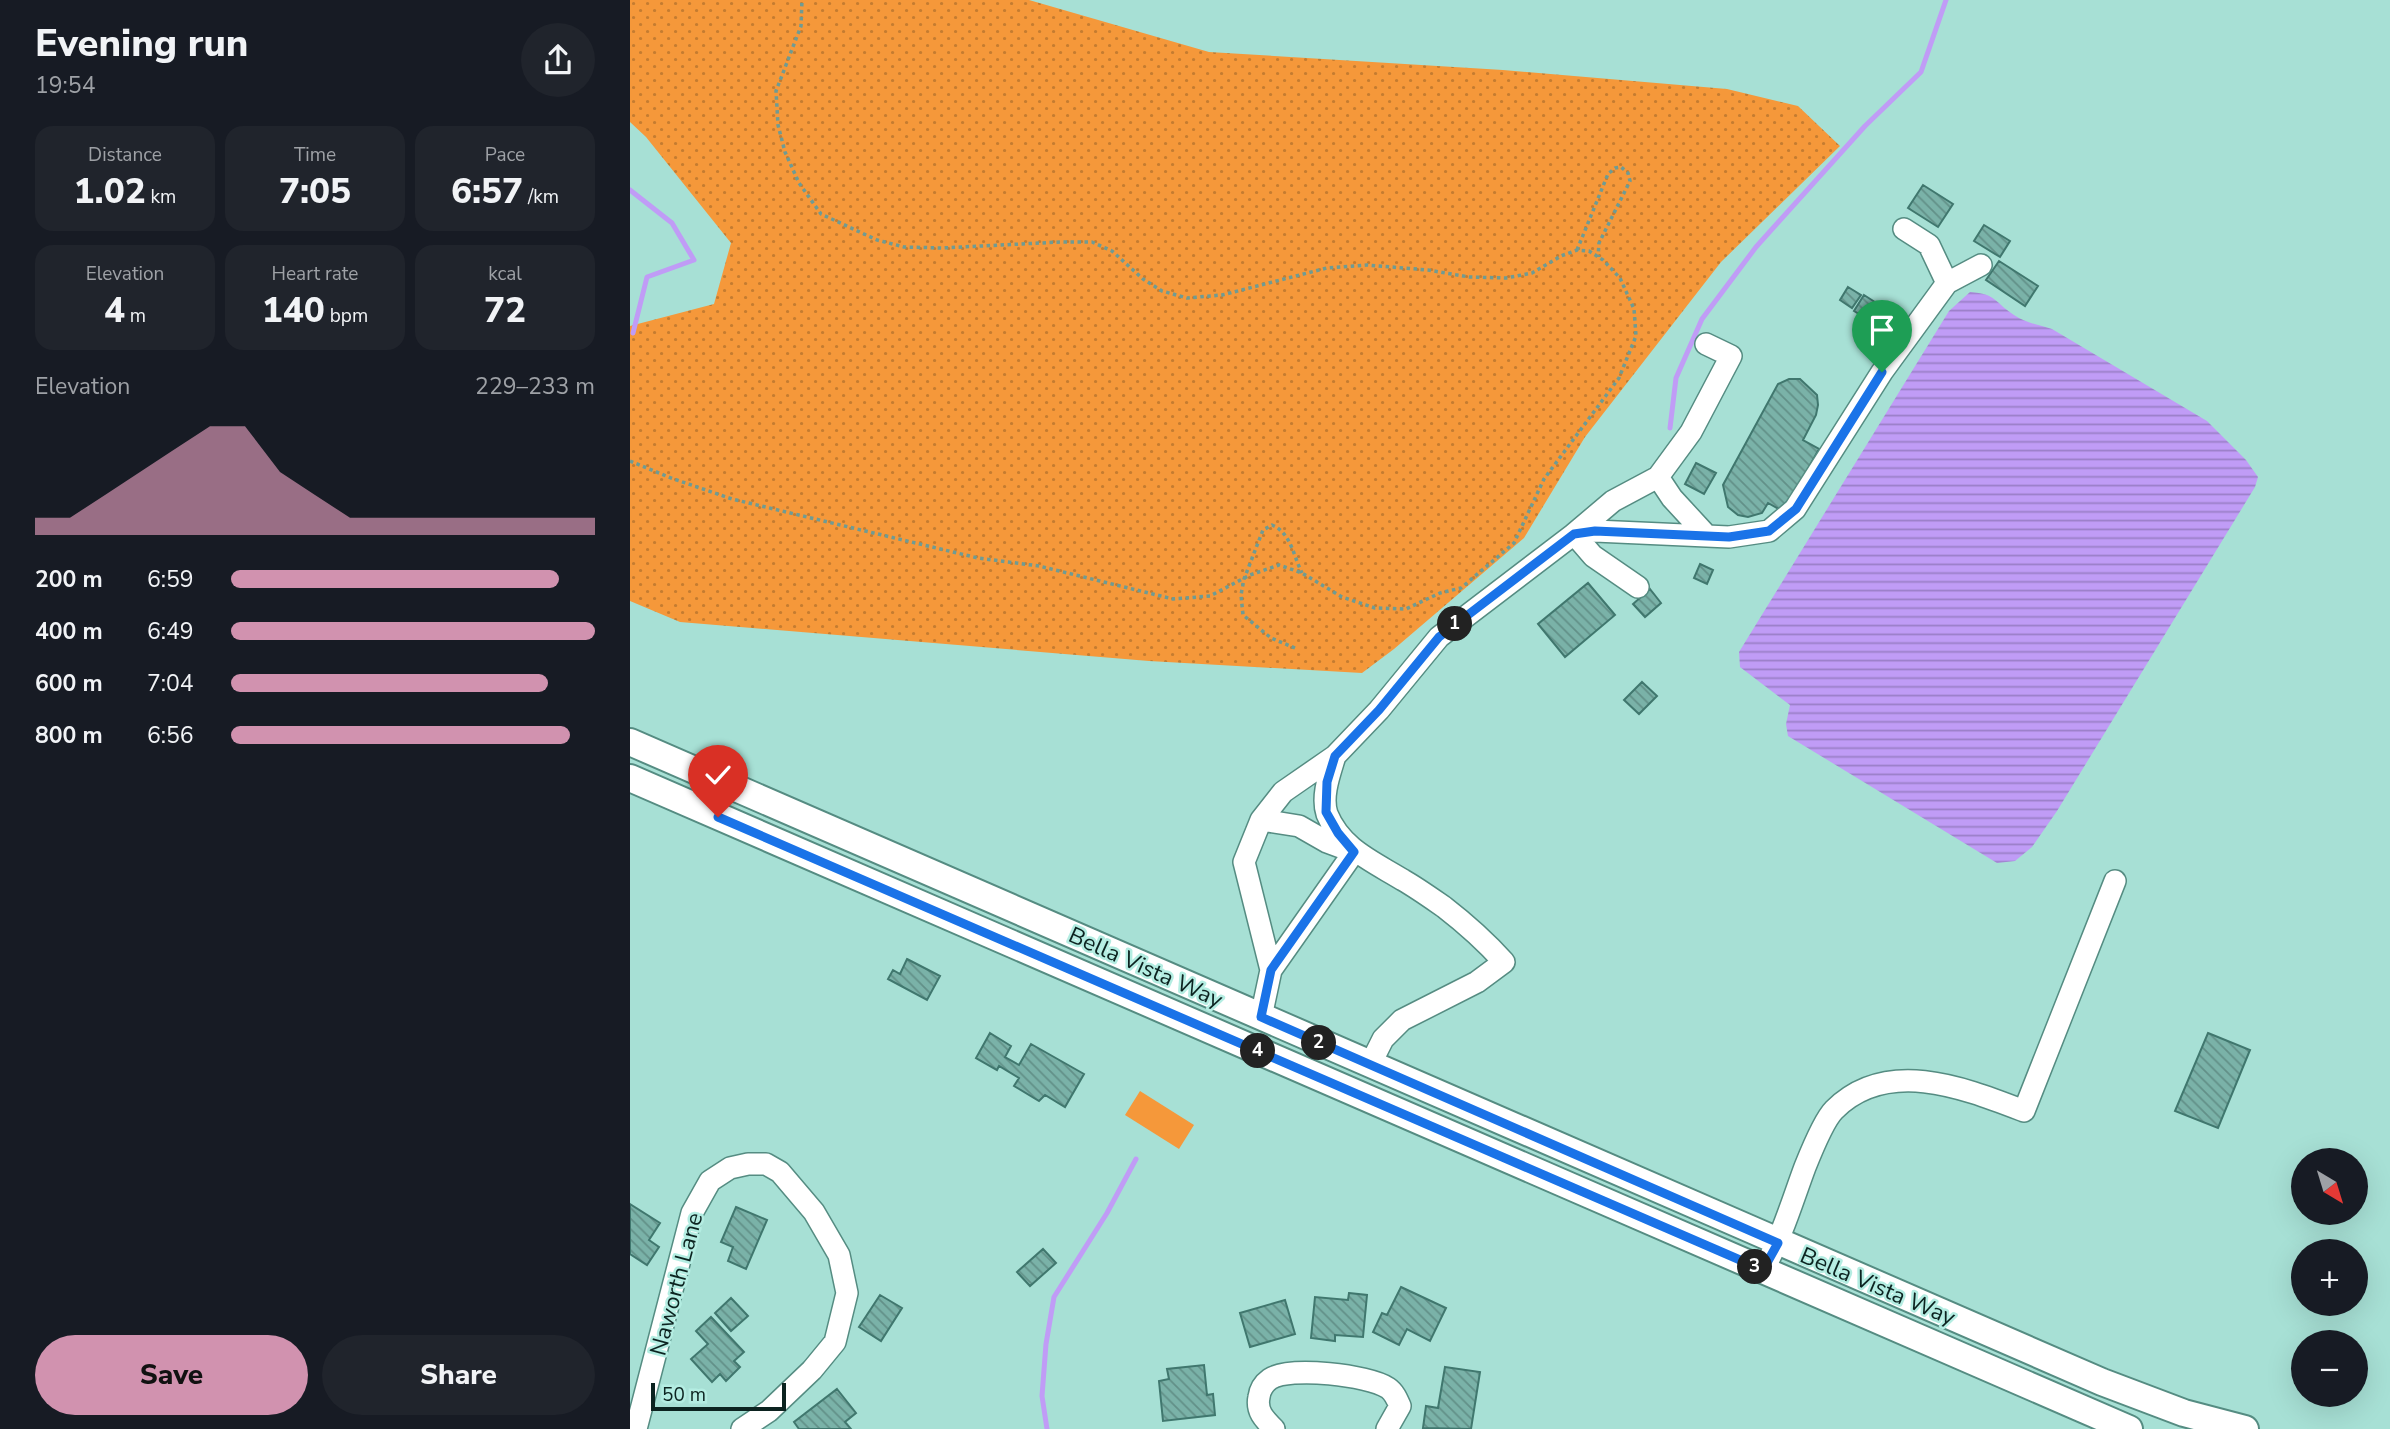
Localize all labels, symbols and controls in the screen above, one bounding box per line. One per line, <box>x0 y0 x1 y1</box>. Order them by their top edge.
text: Evening run <box>35 18 248 69</box>
button: share <box>521 23 595 97</box>
text: 19:54 <box>35 70 95 101</box>
text: Distance <box>88 142 162 168</box>
text: Time <box>294 142 336 168</box>
text: Pace <box>485 142 525 168</box>
text: 1.02 <box>74 168 146 215</box>
text: 7:05 <box>279 168 351 215</box>
text: 6:57 <box>451 168 523 215</box>
text: km <box>146 184 176 210</box>
text: /km <box>523 184 559 210</box>
text: Elevation <box>86 261 164 287</box>
text: Heart rate <box>272 261 358 287</box>
text: kcal <box>488 261 522 287</box>
text: 4 <box>104 287 125 334</box>
text: 140 <box>262 287 325 334</box>
text: 72 <box>484 287 526 334</box>
pin <box>1852 300 1912 372</box>
text: m <box>125 303 146 329</box>
text: bpm <box>325 303 368 329</box>
icon: arrive <box>1863 311 1901 349</box>
text: Elevation <box>35 371 130 402</box>
text: 229–233 m <box>475 371 595 402</box>
text: 200 m <box>35 564 103 595</box>
text: 6:59 <box>147 564 194 595</box>
pin: 1 <box>1438 606 1472 642</box>
text: 1 <box>1449 610 1460 636</box>
text: 400 m <box>35 616 103 647</box>
text: 6:49 <box>147 616 194 647</box>
text: 600 m <box>35 668 103 699</box>
text: 7:04 <box>147 668 194 699</box>
text: 800 m <box>35 720 103 751</box>
text: 6:56 <box>147 720 194 751</box>
pin <box>688 745 748 817</box>
icon: check <box>699 756 737 794</box>
street label: Bella Vista Way <box>1064 920 1228 1015</box>
pin: 2 <box>1302 1026 1336 1060</box>
text: 2 <box>1313 1029 1324 1055</box>
pin: 4 <box>1240 1034 1276 1068</box>
text: 4 <box>1252 1037 1263 1063</box>
north arrow <box>2291 1148 2368 1225</box>
map controls <box>2291 1148 2368 1407</box>
street label: Naworth Lane <box>643 1209 710 1359</box>
button: + <box>2291 1239 2368 1316</box>
street label: Bella Vista Way <box>1795 1240 1960 1333</box>
pin: 3 <box>1738 1250 1772 1284</box>
text: 3 <box>1749 1253 1760 1279</box>
button: − <box>2291 1330 2368 1407</box>
button: Save <box>35 1335 308 1415</box>
button: Share <box>322 1335 595 1415</box>
scale bar <box>651 1380 786 1412</box>
text: 50 m <box>662 1382 706 1408</box>

